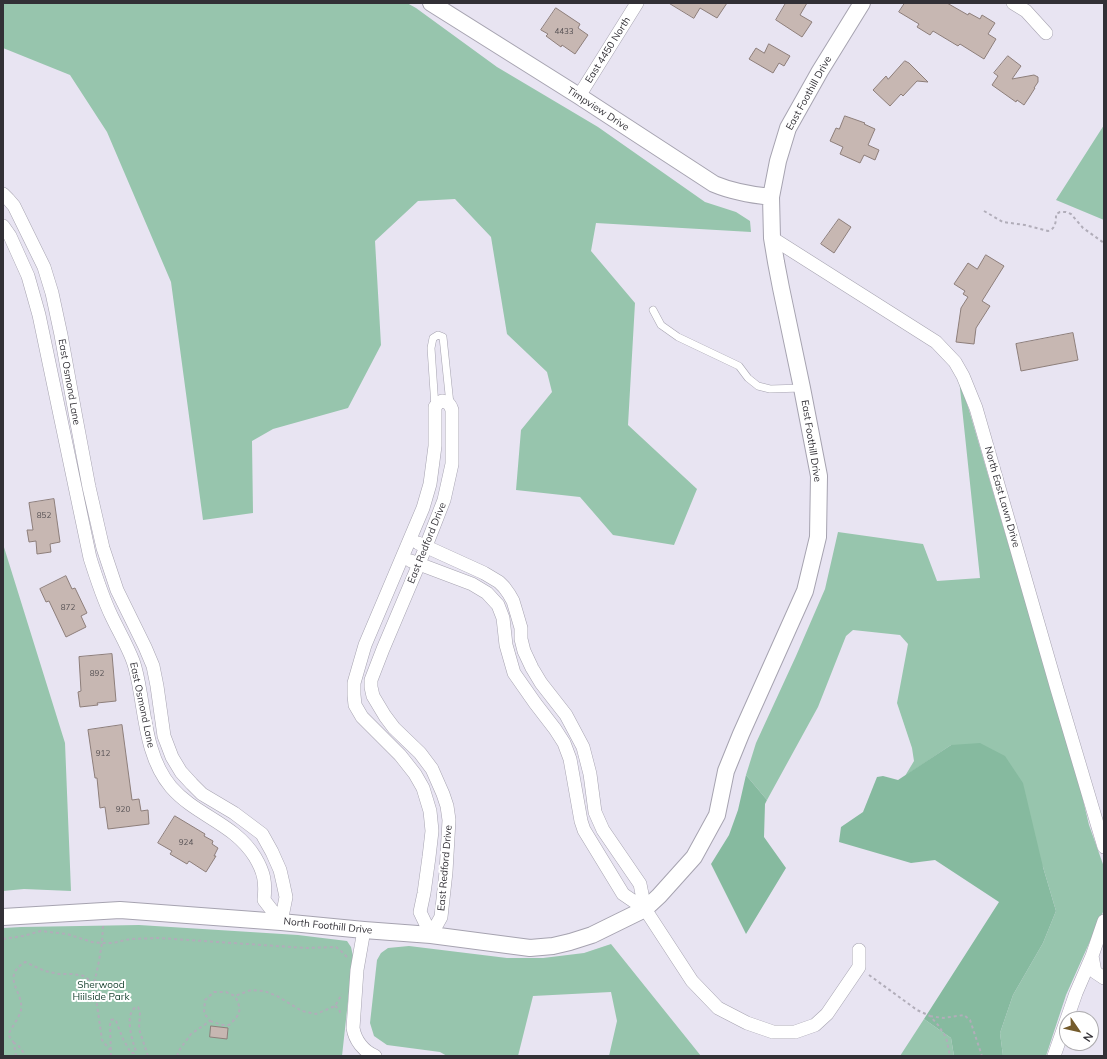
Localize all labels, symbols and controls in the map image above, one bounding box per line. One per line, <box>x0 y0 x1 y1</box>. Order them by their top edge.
street label: East 4450 North <box>583 15 633 85</box>
house number: 4433 <box>554 27 574 37</box>
street label: East Foothill Drive <box>784 54 834 132</box>
street label: Timpview Drive <box>565 84 631 134</box>
street label: East Osmond Lane <box>56 338 82 426</box>
street label: East Foothill Drive <box>799 399 823 483</box>
street label: North East Lawn Drive <box>982 445 1022 549</box>
street label: East Redford Drive <box>405 501 449 585</box>
house number: 852 <box>37 511 51 521</box>
house number: 872 <box>61 603 75 613</box>
street label: East Osmond Lane <box>127 661 157 749</box>
house number: 892 <box>90 669 104 679</box>
house number: 912 <box>96 749 110 759</box>
house number: 920 <box>116 805 130 815</box>
street label: East Redford Drive <box>435 824 455 912</box>
house number: 924 <box>179 838 193 848</box>
street label: North Foothill Drive <box>283 915 373 937</box>
park label: Sherwood Hiilside Park <box>72 979 130 1002</box>
north arrow <box>1059 1011 1099 1051</box>
text: N <box>1080 1030 1096 1045</box>

